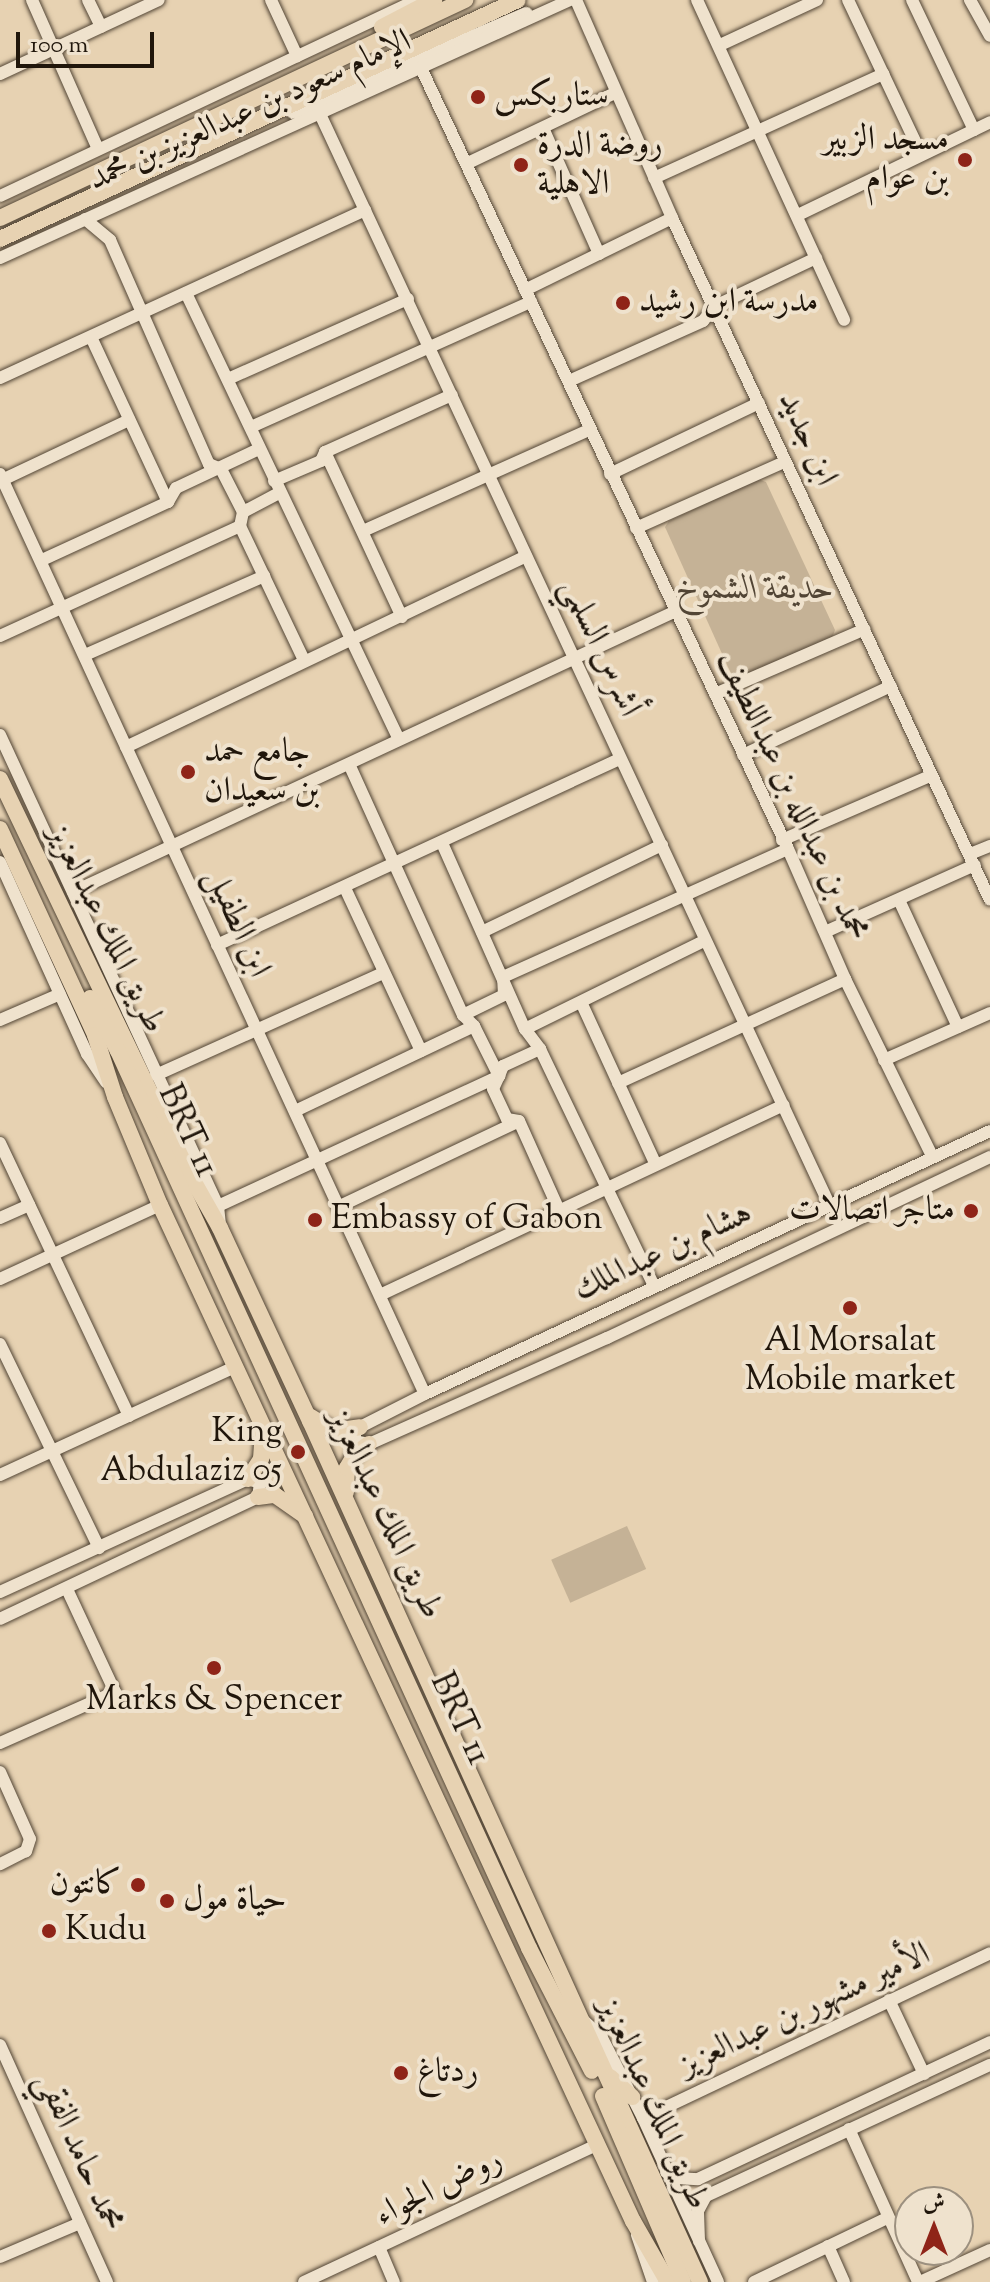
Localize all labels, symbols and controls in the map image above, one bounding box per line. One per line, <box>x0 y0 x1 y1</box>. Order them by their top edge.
scale bar <box>20 16 158 66</box>
street label: الإمام سعود بن عبدالعزيز بن محمد <box>82 21 418 201</box>
text: 100 m <box>30 29 88 63</box>
place label: ستاربكس <box>494 77 609 117</box>
marker: ستاربكس <box>469 88 487 106</box>
place label: مسجد الزبير بن عوام <box>822 120 949 200</box>
place label: روضة الدرة الاهلية <box>537 125 663 204</box>
marker: مسجد الزبير بن عوام <box>956 151 974 169</box>
marker: روضة الدرة الاهلية <box>512 156 530 174</box>
place label: مدرسة ابن رشيد <box>639 283 818 323</box>
marker: مدرسة ابن رشيد <box>614 294 632 312</box>
street label: ابن جديد <box>768 386 846 492</box>
park label: حديقة الشموخ <box>676 570 834 610</box>
street label: أشرس السلمي <box>550 572 650 724</box>
street label: محمد بن عبدالله بن عبداللطيف <box>707 644 877 948</box>
place label: جامع حمد بن سعيدان <box>204 732 320 812</box>
marker: جامع حمد بن سعيدان <box>179 763 197 781</box>
street label: طريق الملك عبدالعزيز <box>38 818 174 1040</box>
street label: ابن الطفيل <box>195 862 279 984</box>
street label: BRT 11 <box>148 1078 226 1184</box>
place label: متاجر اتصالات <box>789 1191 955 1231</box>
street label: هشام بن عبدالملك <box>567 1193 759 1311</box>
place label: Embassy of Gabon <box>331 1200 602 1240</box>
marker: متاجر اتصالات <box>962 1202 980 1220</box>
marker: Embassy of Gabon <box>306 1211 324 1229</box>
marker: Al Morsalat Mobile market <box>841 1299 859 1317</box>
place label: Al Morsalat Mobile market <box>745 1321 955 1400</box>
street label: طريق الملك عبدالعزيز <box>318 1402 452 1626</box>
place label: King Abdulaziz 05 <box>100 1412 282 1492</box>
marker: King Abdulaziz 05 <box>289 1443 307 1461</box>
marker: Marks & Spencer <box>205 1659 223 1677</box>
street label: BRT 11 <box>420 1666 498 1772</box>
place label: Marks & Spencer <box>86 1681 342 1721</box>
place label: كانتون <box>49 1865 122 1905</box>
marker: كانتون <box>129 1876 147 1894</box>
place label: حياة مول <box>183 1881 287 1921</box>
marker: حياة مول <box>158 1892 176 1910</box>
place label: Kudu <box>65 1911 146 1951</box>
marker: Kudu <box>40 1922 58 1940</box>
street label: الأمير مشهور بن عبدالعزيز <box>673 1934 937 2086</box>
street label: طريق الملك عبدالعزيز <box>588 1992 718 2216</box>
place label: ردتاغ <box>417 2053 478 2093</box>
marker: ردتاغ <box>392 2064 410 2082</box>
street label: محمد حامد الفقي <box>26 2066 132 2238</box>
street label: روض الجواء <box>369 2140 509 2236</box>
north arrow <box>894 2186 974 2266</box>
text: ش <box>923 2188 945 2220</box>

